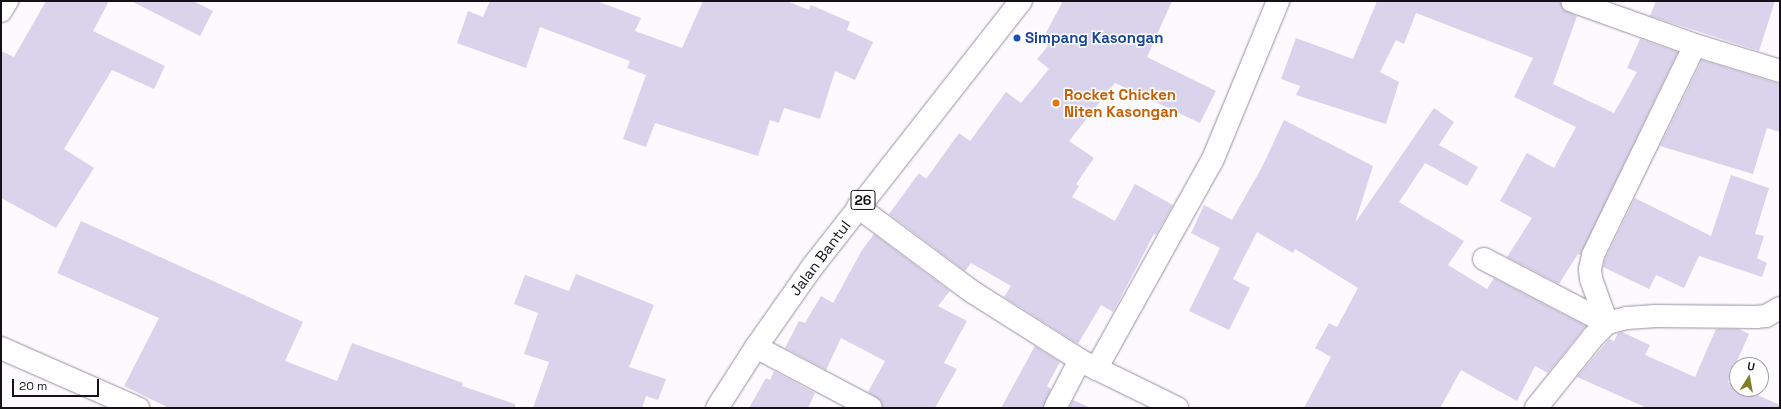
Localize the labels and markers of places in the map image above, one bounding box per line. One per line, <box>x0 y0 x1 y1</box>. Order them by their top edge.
place label: Simpang Kasongan <box>1025 29 1164 47</box>
marker: Simpang Kasongan <box>1012 33 1022 43</box>
place label: Rocket Chicken Niten Kasongan <box>1064 85 1178 120</box>
marker: Rocket Chicken Niten Kasongan <box>1051 98 1061 108</box>

